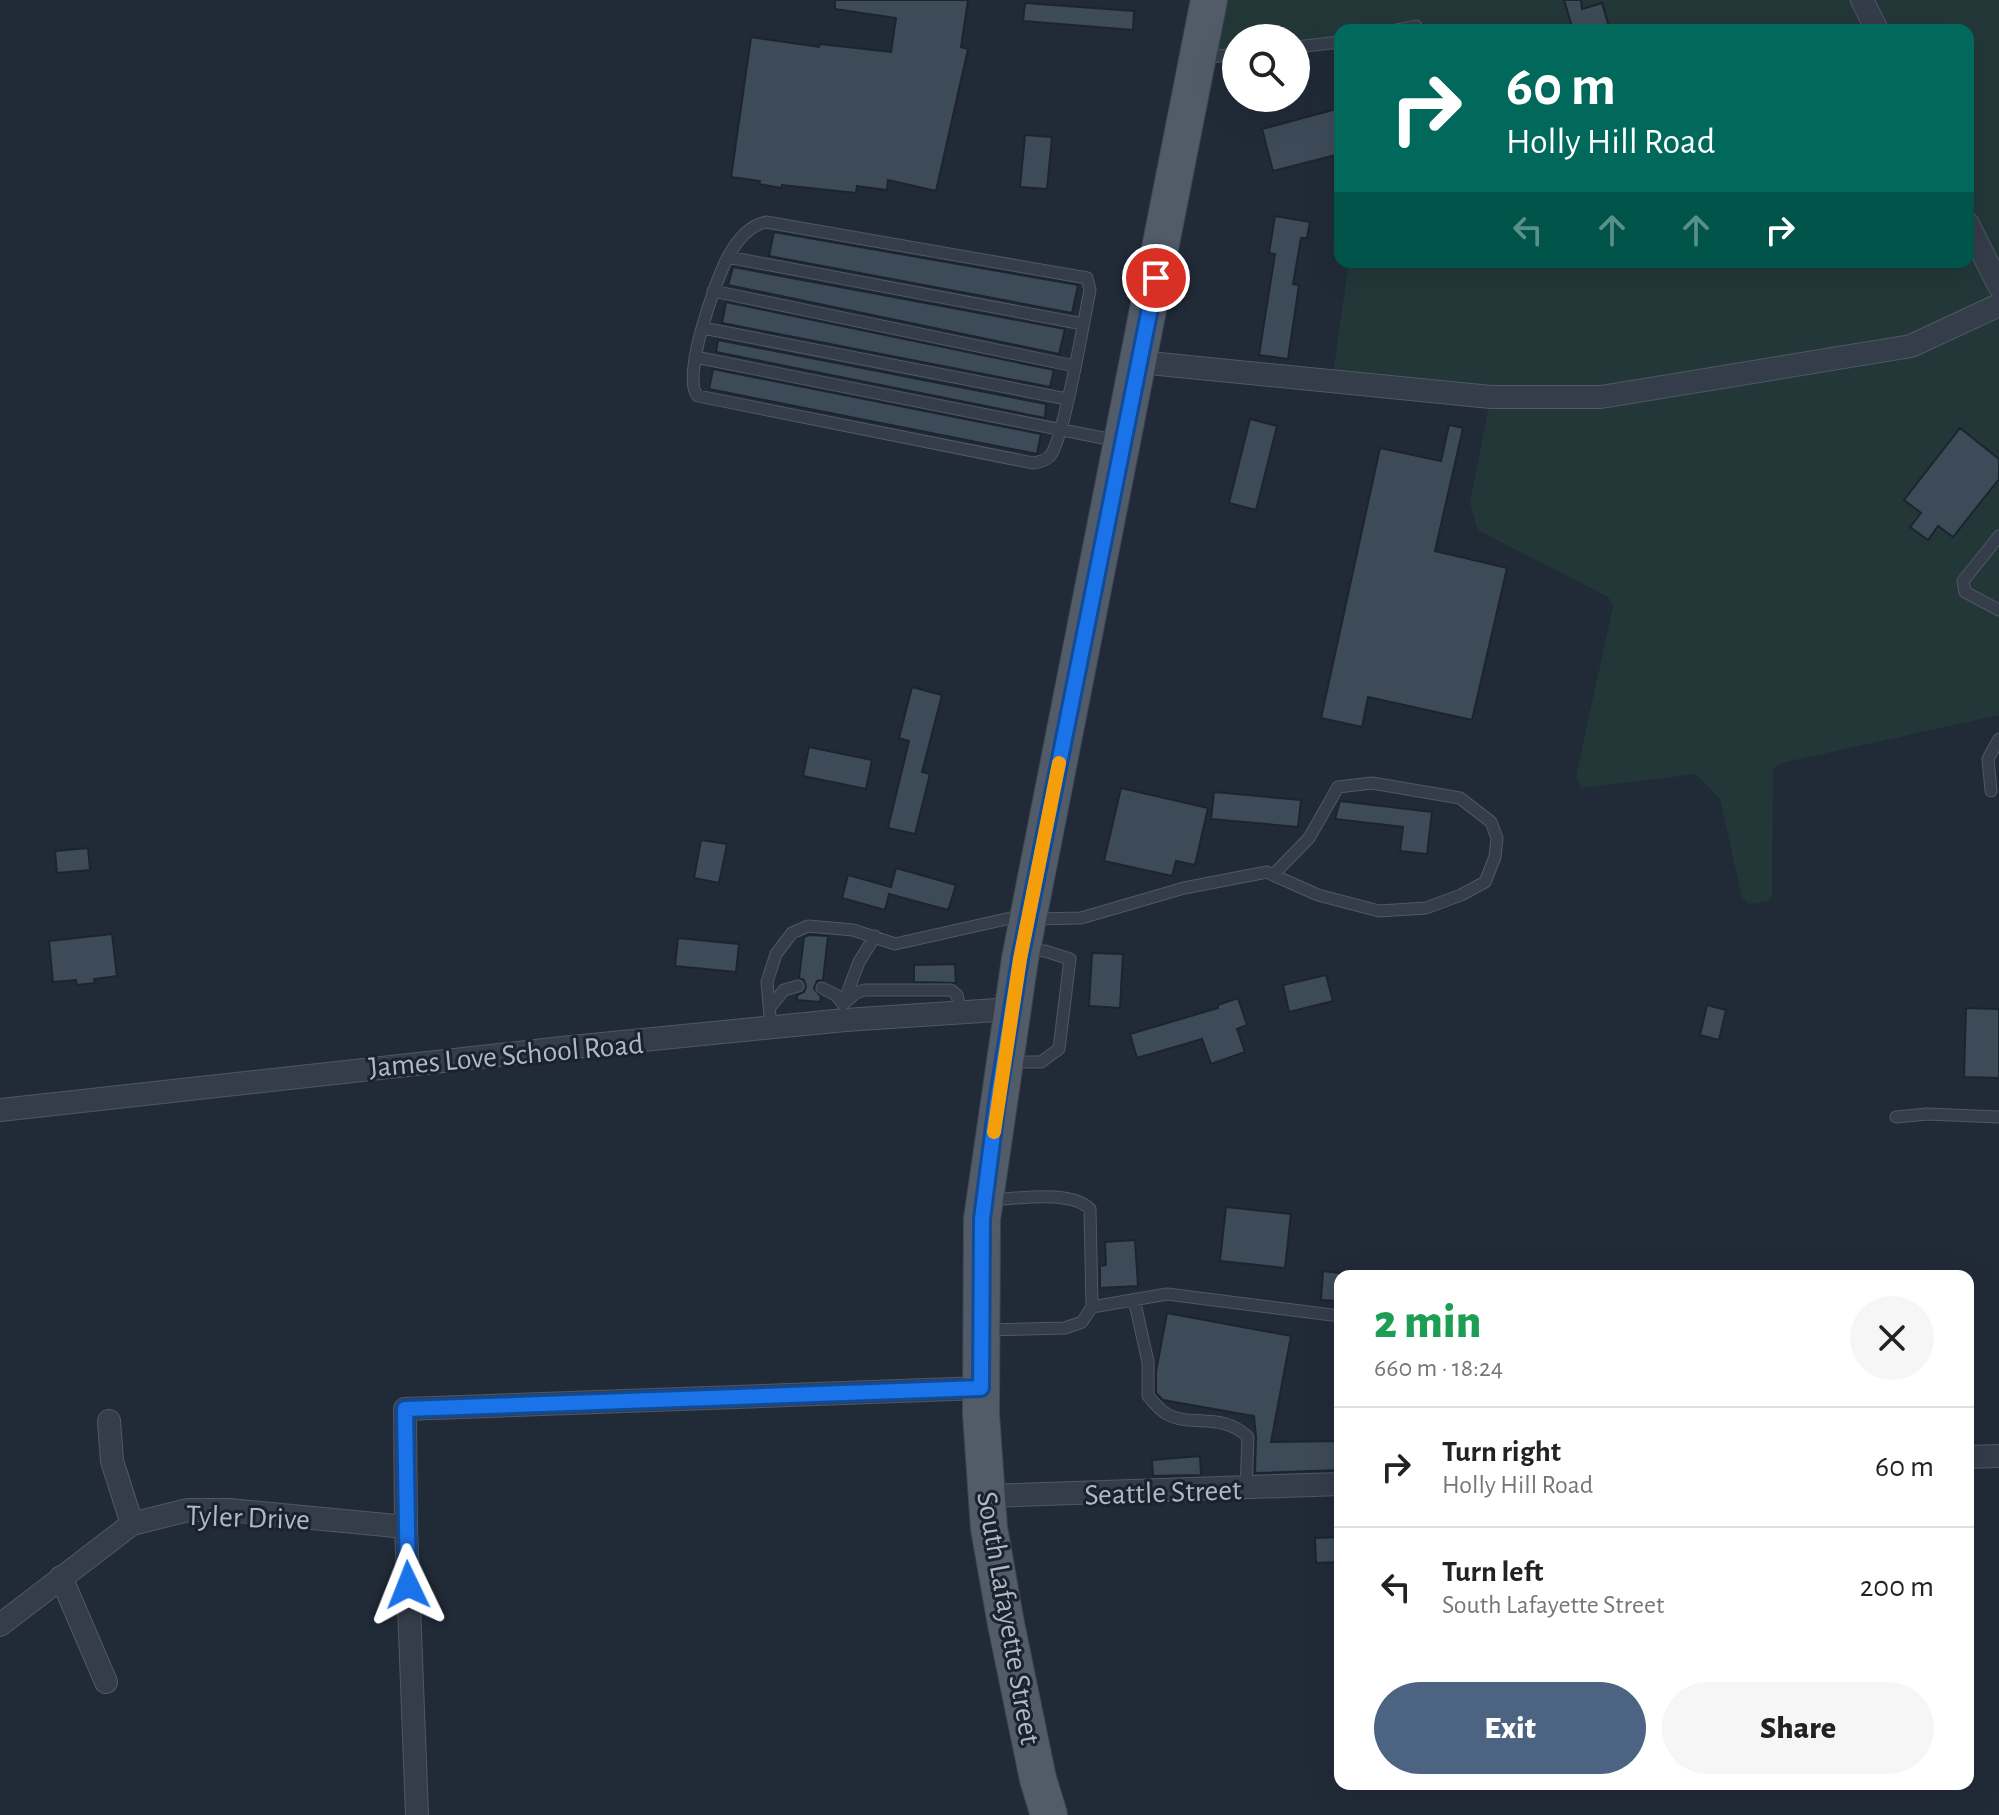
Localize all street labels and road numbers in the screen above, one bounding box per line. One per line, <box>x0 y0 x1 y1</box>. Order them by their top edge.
street label: James Love School Road <box>367 1029 645 1083</box>
street label: Seattle Street <box>1084 1475 1243 1511</box>
street label: South Lafayette Street <box>971 1489 1045 1747</box>
street label: Tyler Drive <box>186 1501 310 1535</box>

